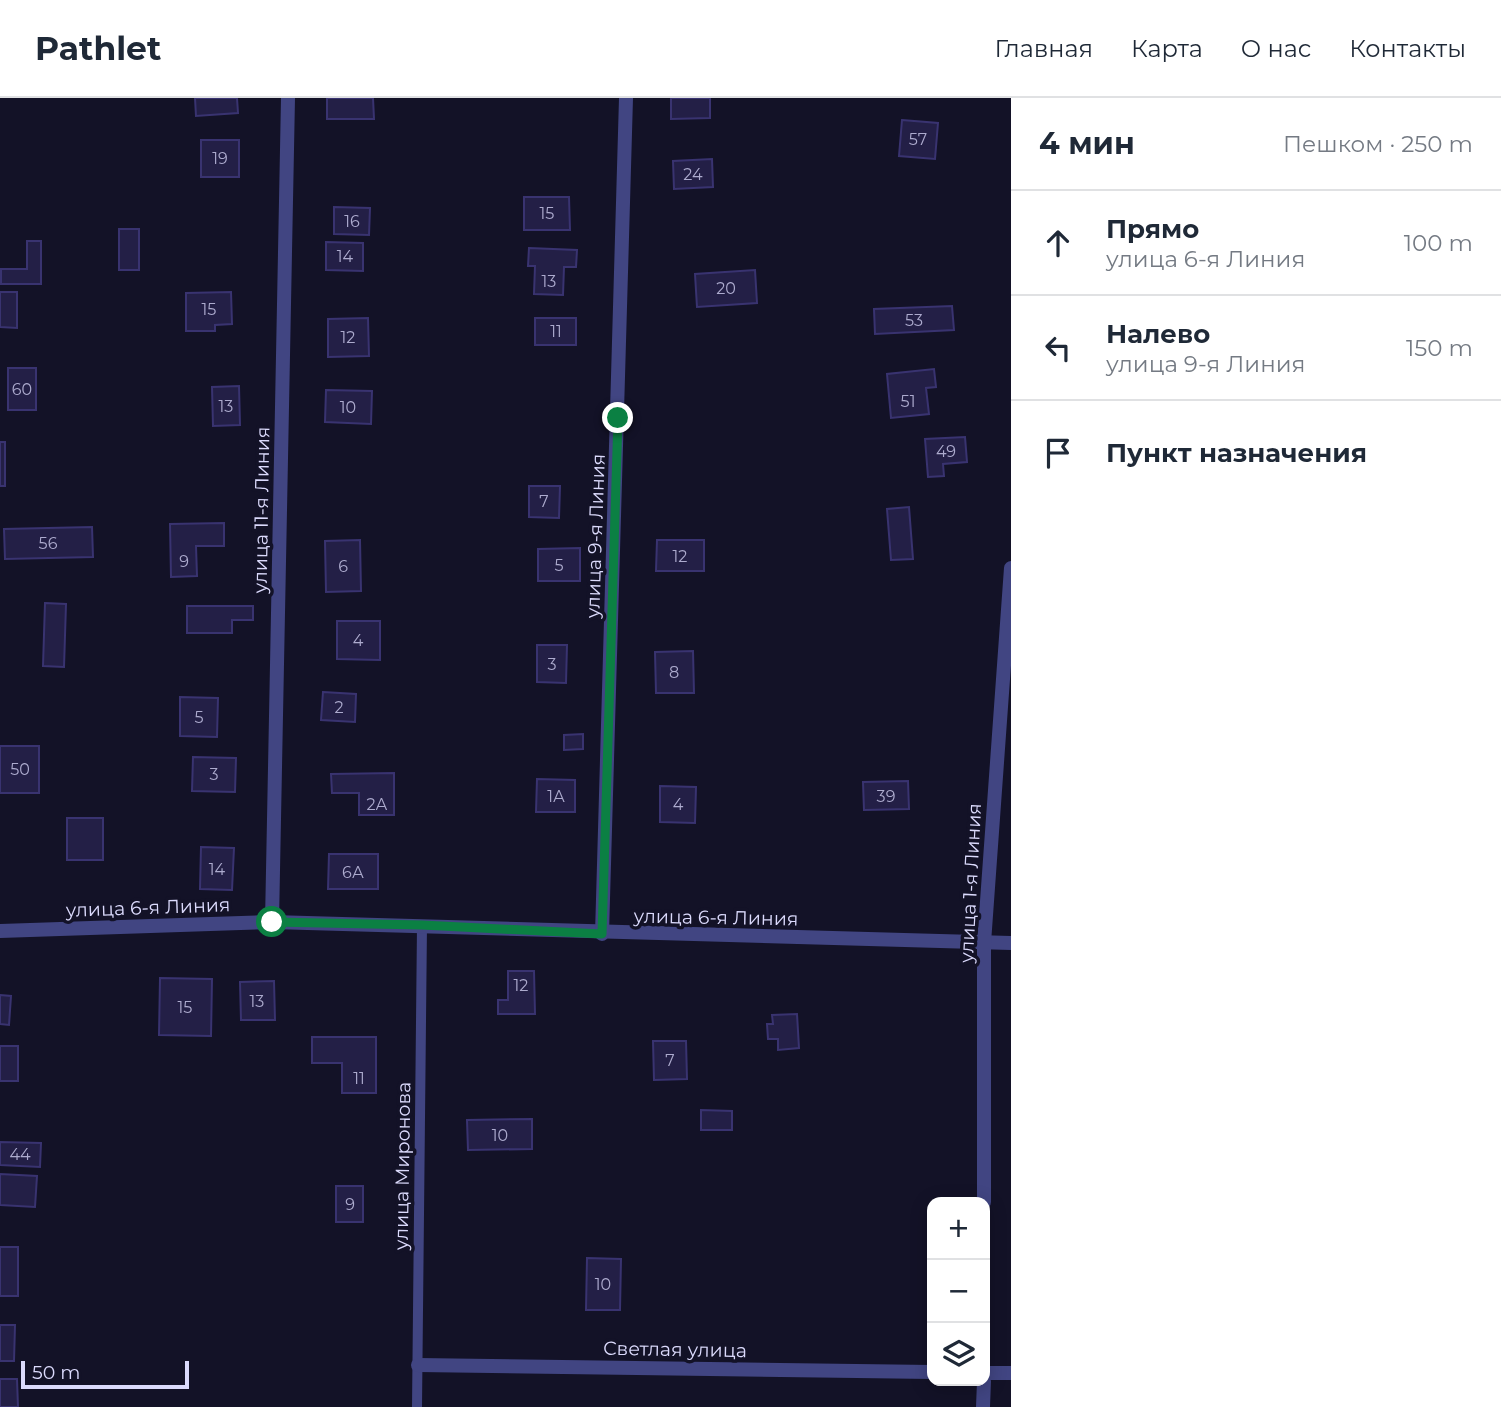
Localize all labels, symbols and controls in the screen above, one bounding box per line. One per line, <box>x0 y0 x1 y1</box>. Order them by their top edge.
text: Pathlet <box>35 28 161 68</box>
text: Главная <box>995 34 1093 63</box>
text: Карта <box>1131 34 1203 63</box>
text: О нас <box>1241 34 1311 63</box>
text: Контакты <box>1349 34 1466 63</box>
text: 4 мин <box>1039 125 1135 162</box>
house number: 57 <box>909 130 927 149</box>
text: Пешком · 250 m <box>1283 130 1473 158</box>
house number: 19 <box>212 149 228 168</box>
house number: 24 <box>683 165 703 184</box>
house number: 15 <box>540 204 554 223</box>
house number: 16 <box>344 212 360 231</box>
text: Прямо <box>1106 213 1199 245</box>
icon: ahead <box>1039 224 1077 262</box>
text: 100 m <box>1404 229 1473 257</box>
text: улица 6-я Линия <box>1106 245 1305 273</box>
house number: 14 <box>337 247 354 266</box>
house number: 13 <box>542 272 556 291</box>
house number: 20 <box>716 279 736 298</box>
house number: 15 <box>202 300 216 319</box>
house number: 53 <box>905 311 923 330</box>
text: Налево <box>1106 318 1210 350</box>
house number: 11 <box>550 322 562 341</box>
house number: 12 <box>341 328 355 347</box>
icon: left <box>1039 329 1077 367</box>
text: 150 m <box>1406 334 1473 362</box>
text: улица 9-я Линия <box>1106 350 1305 378</box>
house number: 60 <box>12 380 32 399</box>
house number: 51 <box>901 392 915 411</box>
house number: 13 <box>219 397 233 416</box>
house number: 10 <box>340 398 356 417</box>
route end <box>602 402 633 433</box>
street label: улица 11-я Линия <box>249 426 274 595</box>
icon: arrive <box>1039 434 1077 472</box>
text: Пункт назначения <box>1106 437 1367 469</box>
house number: 49 <box>936 442 956 461</box>
street label: улица 9-я Линия <box>581 453 610 620</box>
house number: 7 <box>539 492 549 511</box>
house number: 56 <box>39 534 58 553</box>
house number: 12 <box>673 547 687 566</box>
house number: 9 <box>179 552 189 571</box>
house number: 5 <box>554 556 564 575</box>
house number: 6 <box>338 557 348 576</box>
house number: 4 <box>353 631 364 650</box>
house number: 3 <box>547 655 557 674</box>
house number: 8 <box>669 663 679 682</box>
house number: 2 <box>334 698 344 717</box>
house number: 5 <box>194 708 204 727</box>
house number: 50 <box>10 760 30 779</box>
house number: 3 <box>209 765 219 784</box>
house number: 1А <box>547 787 565 806</box>
house number: 39 <box>877 787 895 806</box>
house number: 2А <box>367 795 388 814</box>
house number: 4 <box>673 795 684 814</box>
street label: улица 1-я Линия <box>955 803 986 964</box>
house number: 14 <box>209 860 226 879</box>
house number: 6А <box>342 863 364 882</box>
street label: улица 6-я Линия <box>64 893 231 922</box>
street label: улица 6-я Линия <box>632 905 799 930</box>
route start <box>256 906 287 937</box>
house number: 12 <box>514 976 528 995</box>
house number: 13 <box>250 992 264 1011</box>
house number: 15 <box>178 998 192 1017</box>
house number: 7 <box>665 1051 675 1070</box>
house number: 11 <box>353 1069 365 1088</box>
street label: улица Миронова <box>390 1082 415 1251</box>
house number: 10 <box>492 1126 508 1145</box>
house number: 44 <box>9 1145 31 1164</box>
house number: 9 <box>345 1195 355 1214</box>
map controls <box>927 1197 990 1386</box>
button: + <box>927 1197 990 1260</box>
button: − <box>927 1260 990 1323</box>
house number: 10 <box>595 1275 611 1294</box>
button: layers <box>927 1323 990 1386</box>
street label: Светлая улица <box>603 1337 747 1362</box>
scale bar <box>21 1358 189 1390</box>
text: 50 m <box>32 1361 80 1384</box>

